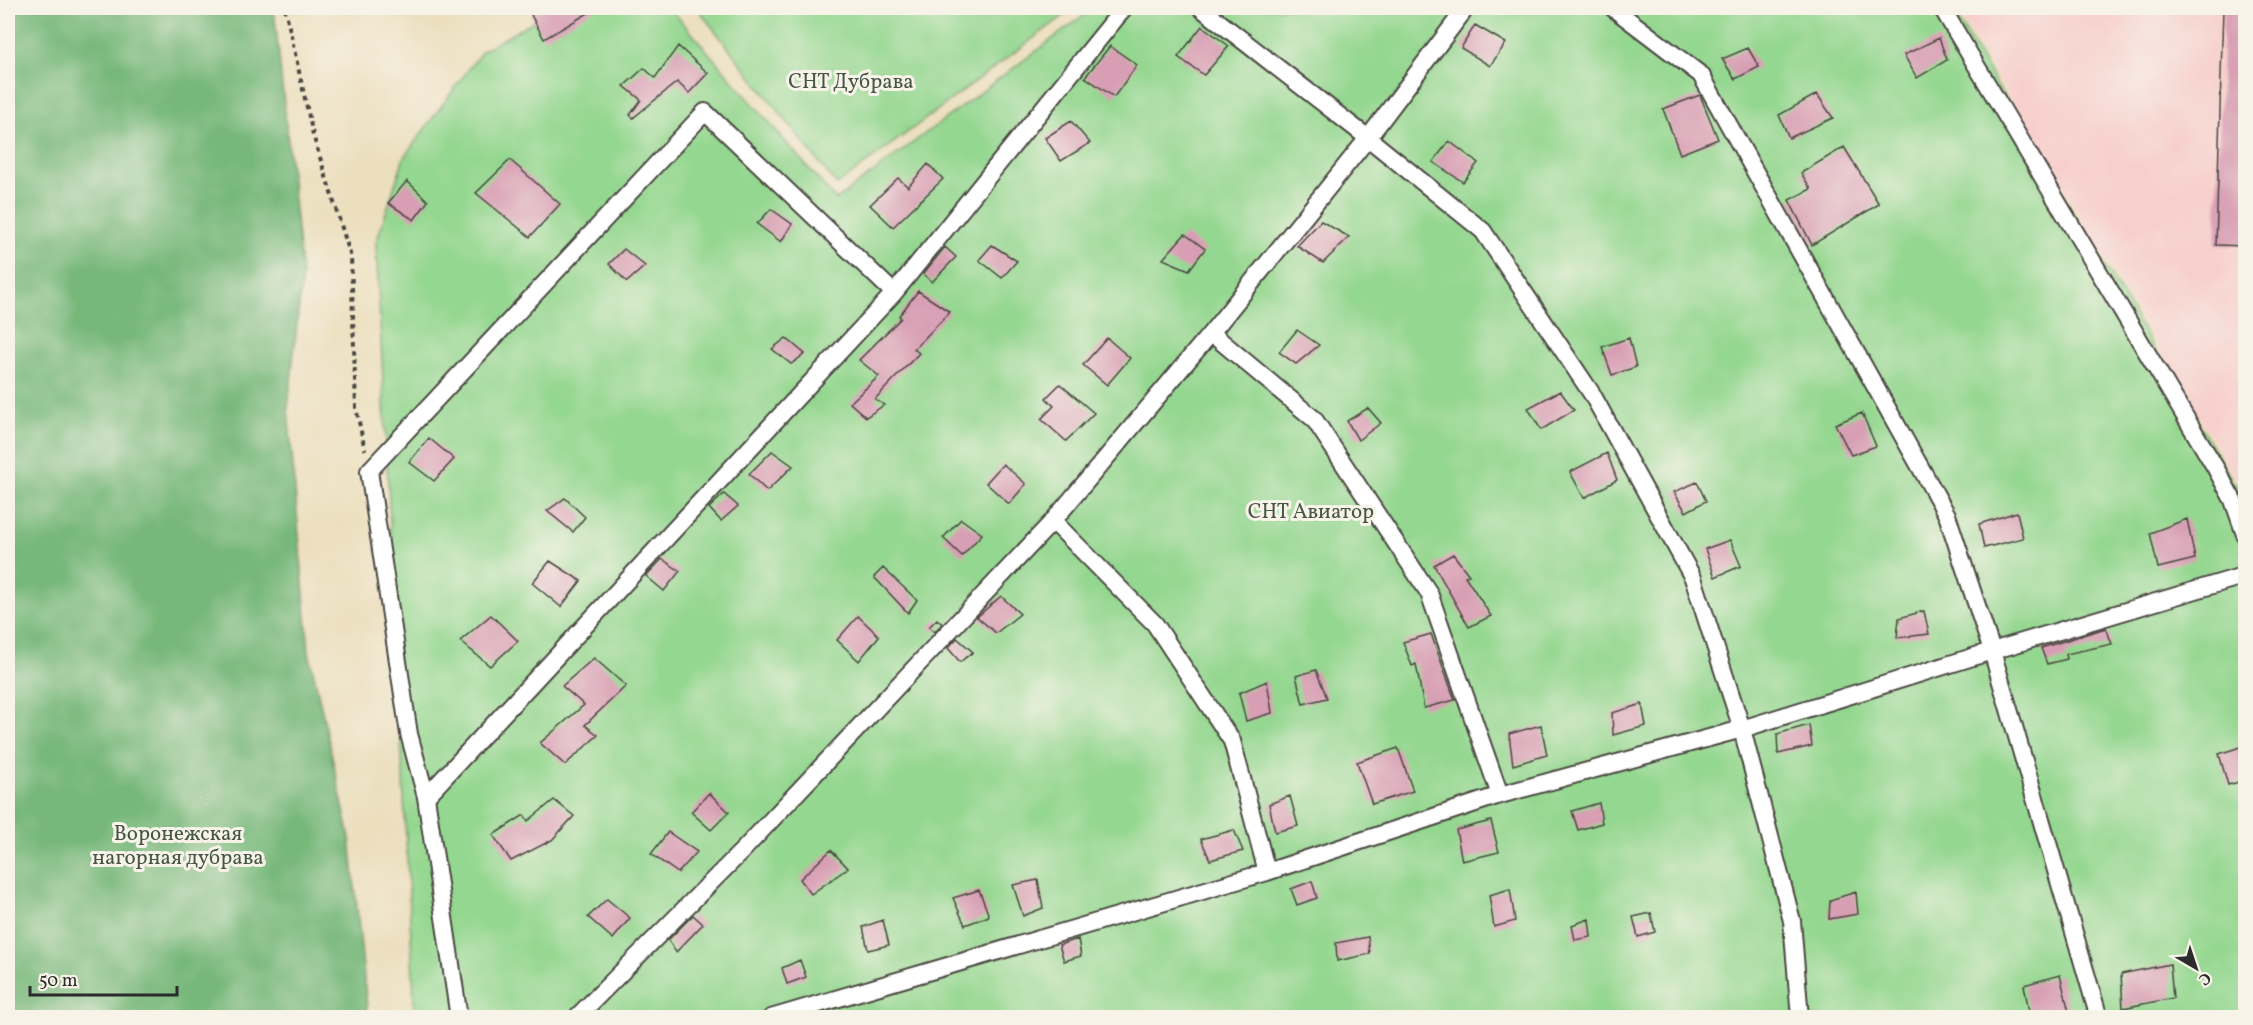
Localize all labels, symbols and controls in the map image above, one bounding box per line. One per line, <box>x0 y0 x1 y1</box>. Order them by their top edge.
park label: СНТ Дубрава <box>788 68 914 97</box>
park label: СНТ Авиатор <box>1248 498 1374 527</box>
park label: Воронежская нагорная дубрава <box>92 820 264 873</box>
north arrow <box>2166 938 2226 998</box>
scale bar <box>30 959 177 997</box>
text: С <box>2193 966 2215 990</box>
text: 50 m <box>39 969 78 994</box>

